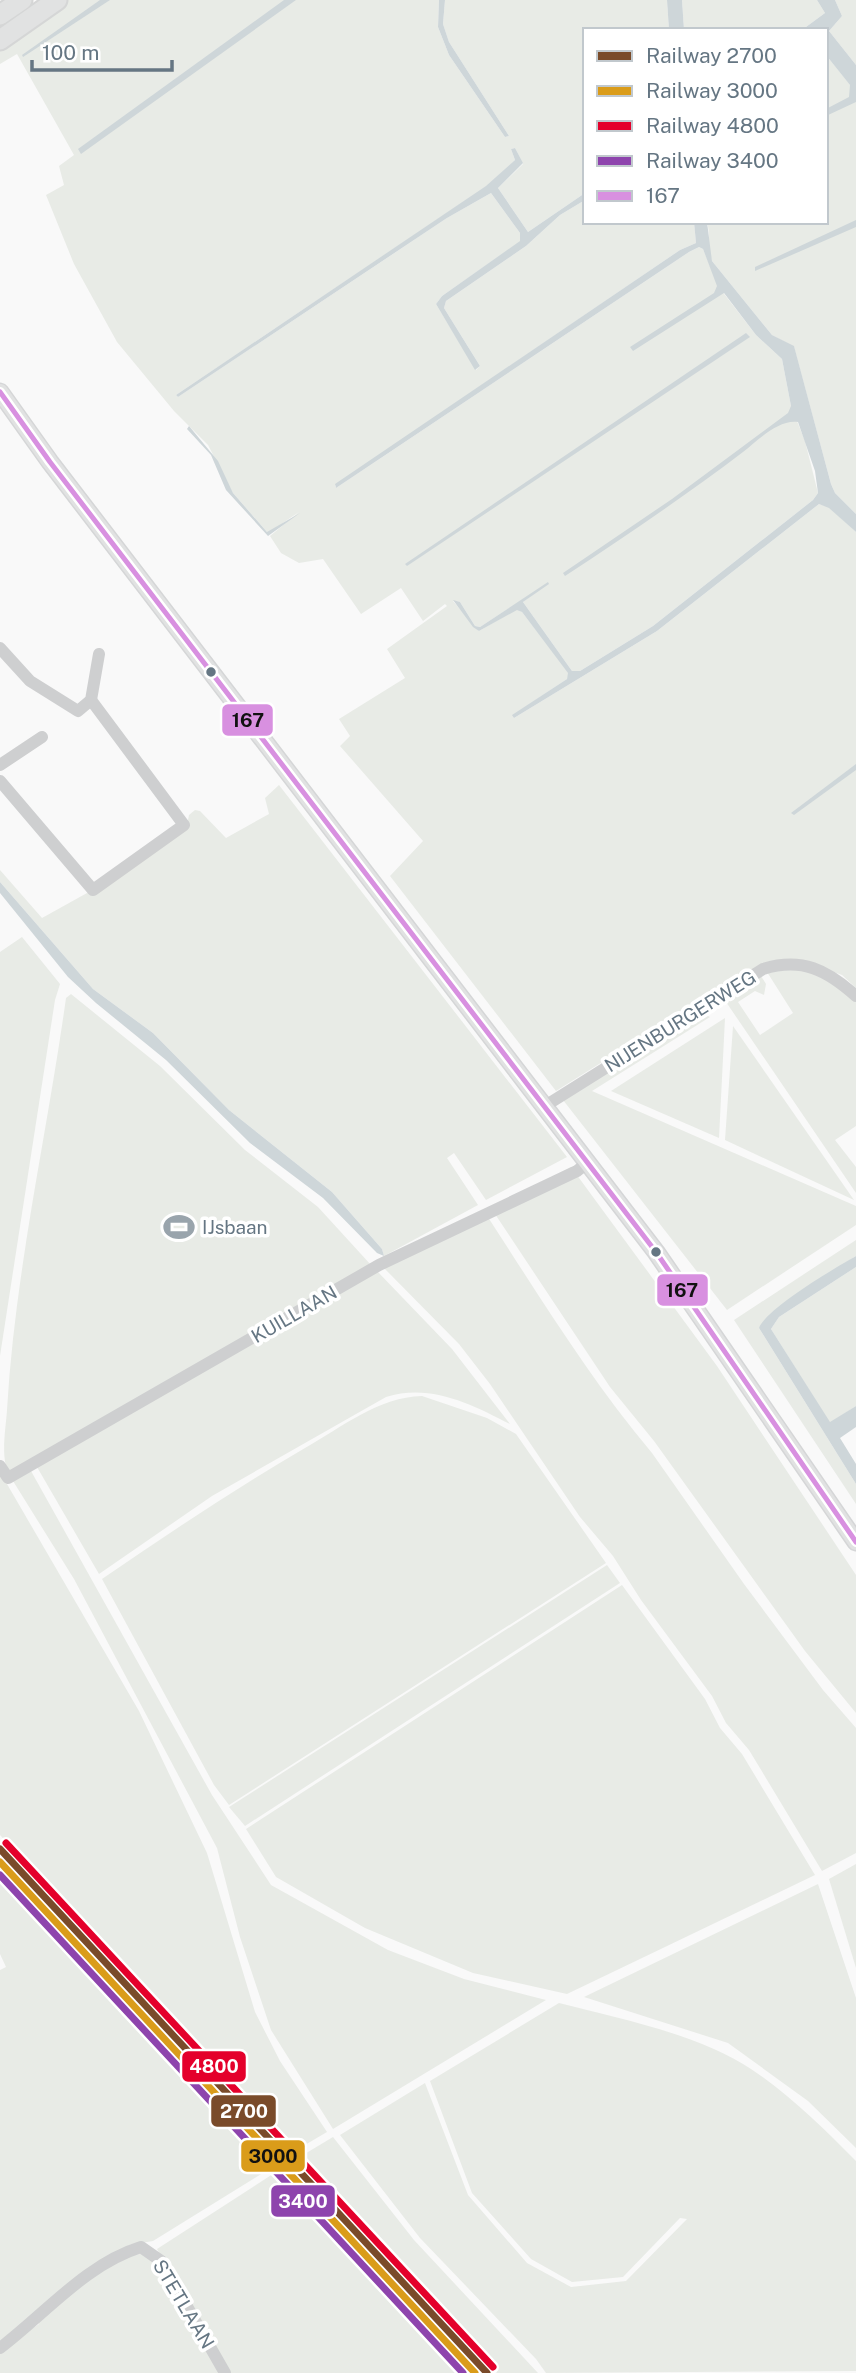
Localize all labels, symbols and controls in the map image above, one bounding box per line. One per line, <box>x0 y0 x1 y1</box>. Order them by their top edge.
scale bar <box>32 28 172 72</box>
legend <box>583 28 828 224</box>
text: 100 m <box>42 40 99 65</box>
text: Railway 2700 <box>646 43 777 68</box>
text: Railway 3000 <box>646 78 778 103</box>
text: Railway 4800 <box>646 113 779 138</box>
text: Railway 3400 <box>646 148 779 173</box>
text: 167 <box>646 183 680 208</box>
unlabelled marker <box>204 665 218 679</box>
line badge: 167 <box>221 703 274 737</box>
text: 167 <box>232 709 264 731</box>
street label: NIJENBURGERWEG <box>600 966 760 1076</box>
sports icon: IJsbaan <box>162 1210 196 1244</box>
place label: IJsbaan <box>202 1216 268 1238</box>
unlabelled marker <box>649 1245 663 1259</box>
line badge: 167 <box>656 1273 709 1307</box>
text: 167 <box>666 1279 698 1301</box>
street label: KUILLAAN <box>247 1281 341 1347</box>
line badge: 4800 <box>181 2050 247 2083</box>
text: 4800 <box>189 2055 239 2077</box>
line badge: 2700 <box>210 2094 277 2128</box>
text: 2700 <box>220 2100 268 2122</box>
line badge: 3000 <box>240 2139 306 2173</box>
text: 3000 <box>248 2145 298 2167</box>
line badge: 3400 <box>270 2184 336 2218</box>
text: 3400 <box>278 2190 328 2212</box>
street label: STETLAAN <box>149 2256 219 2352</box>

